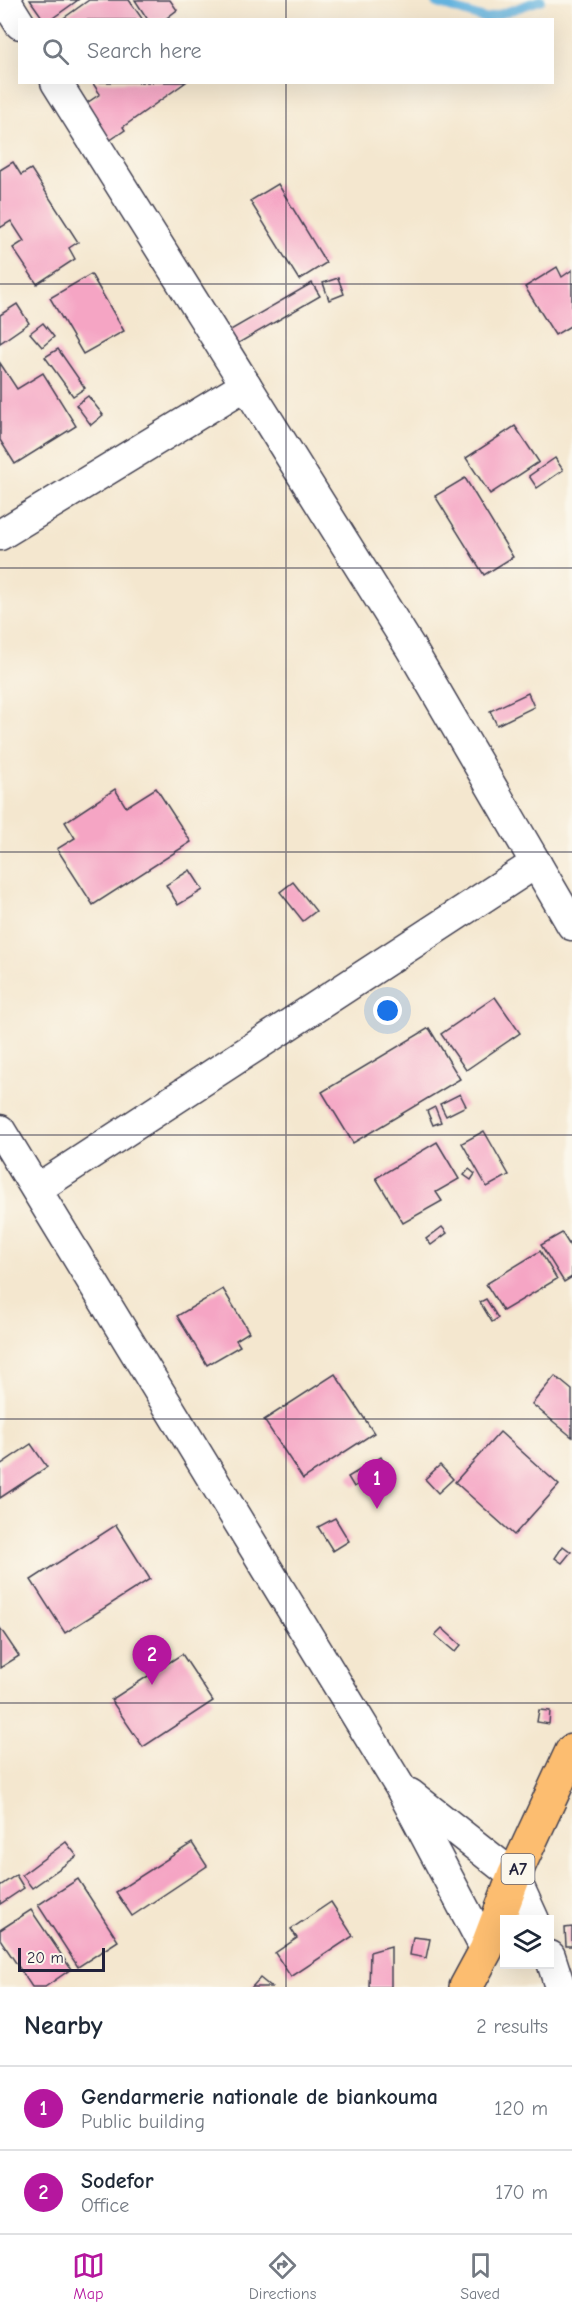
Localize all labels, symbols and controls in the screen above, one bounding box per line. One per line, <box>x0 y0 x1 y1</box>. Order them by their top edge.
search box <box>18 18 554 84</box>
icon: search <box>39 35 72 68</box>
text: Search here <box>87 38 202 64</box>
your location <box>373 996 402 1025</box>
pin: 1 <box>358 1460 397 1509</box>
pin: 2 <box>132 1636 172 1685</box>
road number: A7 <box>502 1854 534 1884</box>
map controls <box>500 1915 554 1969</box>
button: layers <box>500 1915 554 1969</box>
scale bar <box>18 1945 105 1972</box>
text: 20 m <box>27 1949 64 1967</box>
text: Nearby <box>24 2011 103 2041</box>
text: 2 results <box>476 2015 548 2038</box>
text: Gendarmerie nationale de biankouma <box>81 2084 438 2110</box>
text: 1 <box>40 2097 47 2120</box>
text: 120 m <box>494 2097 548 2120</box>
text: Public building <box>81 2110 205 2133</box>
text: Sodefor <box>81 2168 154 2194</box>
text: 2 <box>39 2181 48 2204</box>
text: 170 m <box>495 2181 548 2204</box>
text: Office <box>81 2194 129 2217</box>
tab: Map <box>72 2249 105 2303</box>
tab: Directions <box>249 2249 316 2303</box>
tab: Saved <box>460 2249 500 2303</box>

